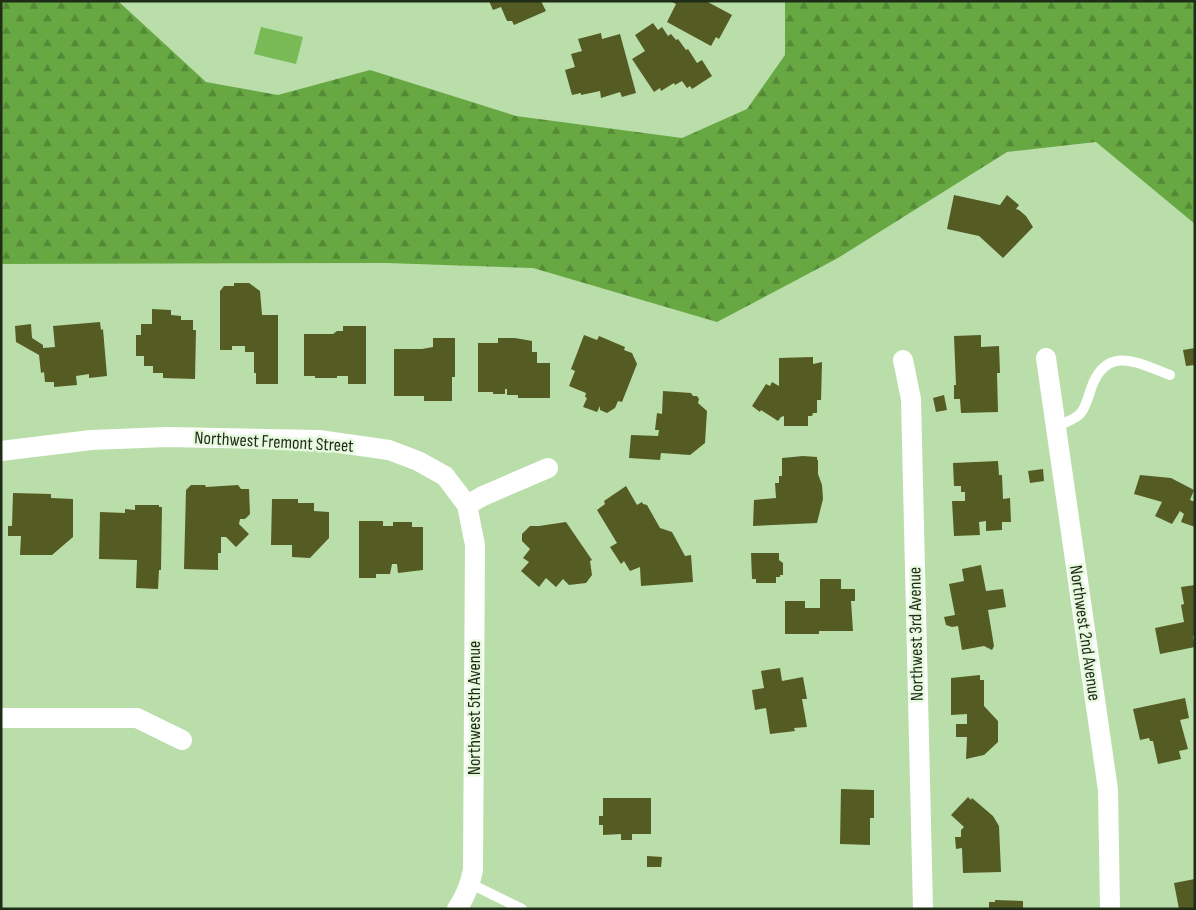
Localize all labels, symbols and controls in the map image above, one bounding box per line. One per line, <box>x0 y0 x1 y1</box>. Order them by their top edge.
street label: Northwest Fremont Street <box>194 427 355 457</box>
street label: Northwest 2nd Avenue <box>1065 564 1105 702</box>
street label: Northwest 3rd Avenue <box>904 567 928 701</box>
street label: Northwest 5th Avenue <box>464 641 485 775</box>

